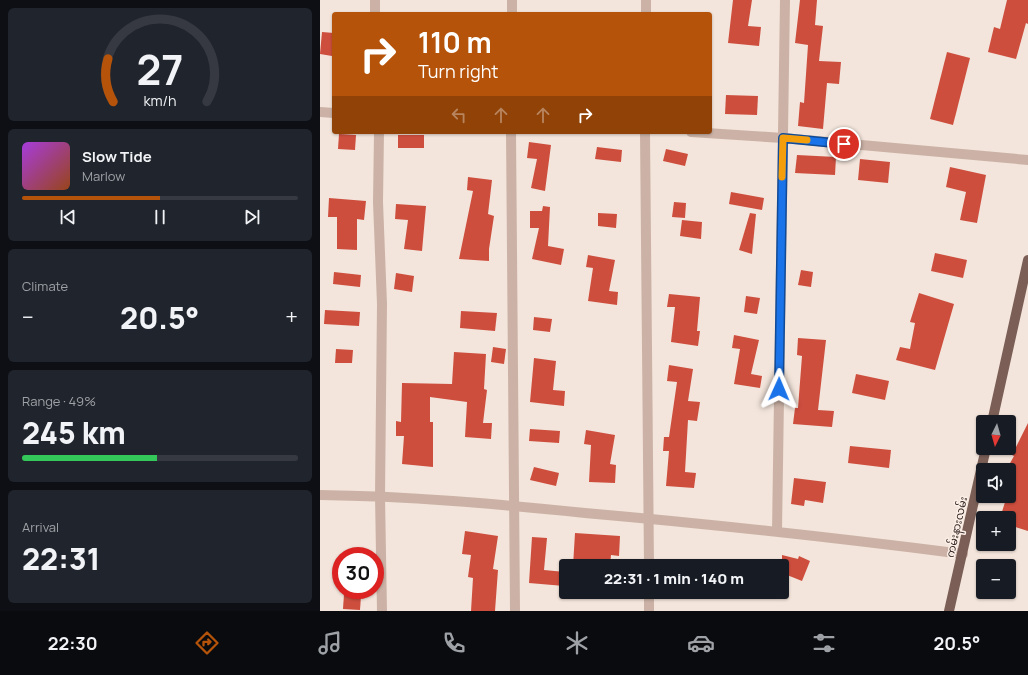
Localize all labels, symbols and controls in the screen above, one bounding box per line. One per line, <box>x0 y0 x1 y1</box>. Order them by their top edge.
text: 110 m <box>418 23 492 61</box>
icon: right <box>352 28 404 80</box>
text: 27 <box>137 41 183 97</box>
text: Turn right <box>418 59 499 83</box>
text: km/h <box>143 91 177 110</box>
icon: left <box>448 104 470 126</box>
icon: ahead <box>490 104 512 126</box>
icon: ahead <box>532 104 554 126</box>
icon: right <box>574 104 596 126</box>
pin <box>827 127 861 161</box>
icon: arrive <box>833 133 855 155</box>
text: Slow Tide <box>82 146 152 167</box>
text: Marlow <box>82 167 125 185</box>
icon: previous <box>57 206 79 228</box>
icon: pause <box>149 206 171 228</box>
icon: next <box>241 206 263 228</box>
text: Climate <box>22 277 68 295</box>
text: 20.5° <box>120 297 199 338</box>
text: − <box>22 302 34 332</box>
text: + <box>285 302 298 332</box>
position arrow <box>758 368 800 410</box>
text: Range · 49% <box>22 392 96 410</box>
text: 245 km <box>22 412 126 453</box>
north arrow <box>976 415 1016 455</box>
map controls <box>976 415 1016 599</box>
button: sound <box>976 463 1016 503</box>
street label: ကမ်းနားလမ်း <box>942 495 972 560</box>
button: + <box>976 511 1016 551</box>
text: Arrival <box>22 518 59 536</box>
text: 22:31 <box>22 538 100 579</box>
speed limit sign: 30 <box>332 547 384 599</box>
button: − <box>976 559 1016 599</box>
text: 22:31 · 1 min · 140 m <box>604 568 744 589</box>
icon: directions <box>193 629 221 657</box>
icon: music <box>316 629 344 657</box>
icon: phone <box>440 629 468 657</box>
icon: climate <box>563 629 591 657</box>
icon: car <box>687 629 715 657</box>
icon: filters <box>810 629 838 657</box>
text: 22:30 <box>48 631 98 655</box>
text: 20.5° <box>934 631 980 655</box>

